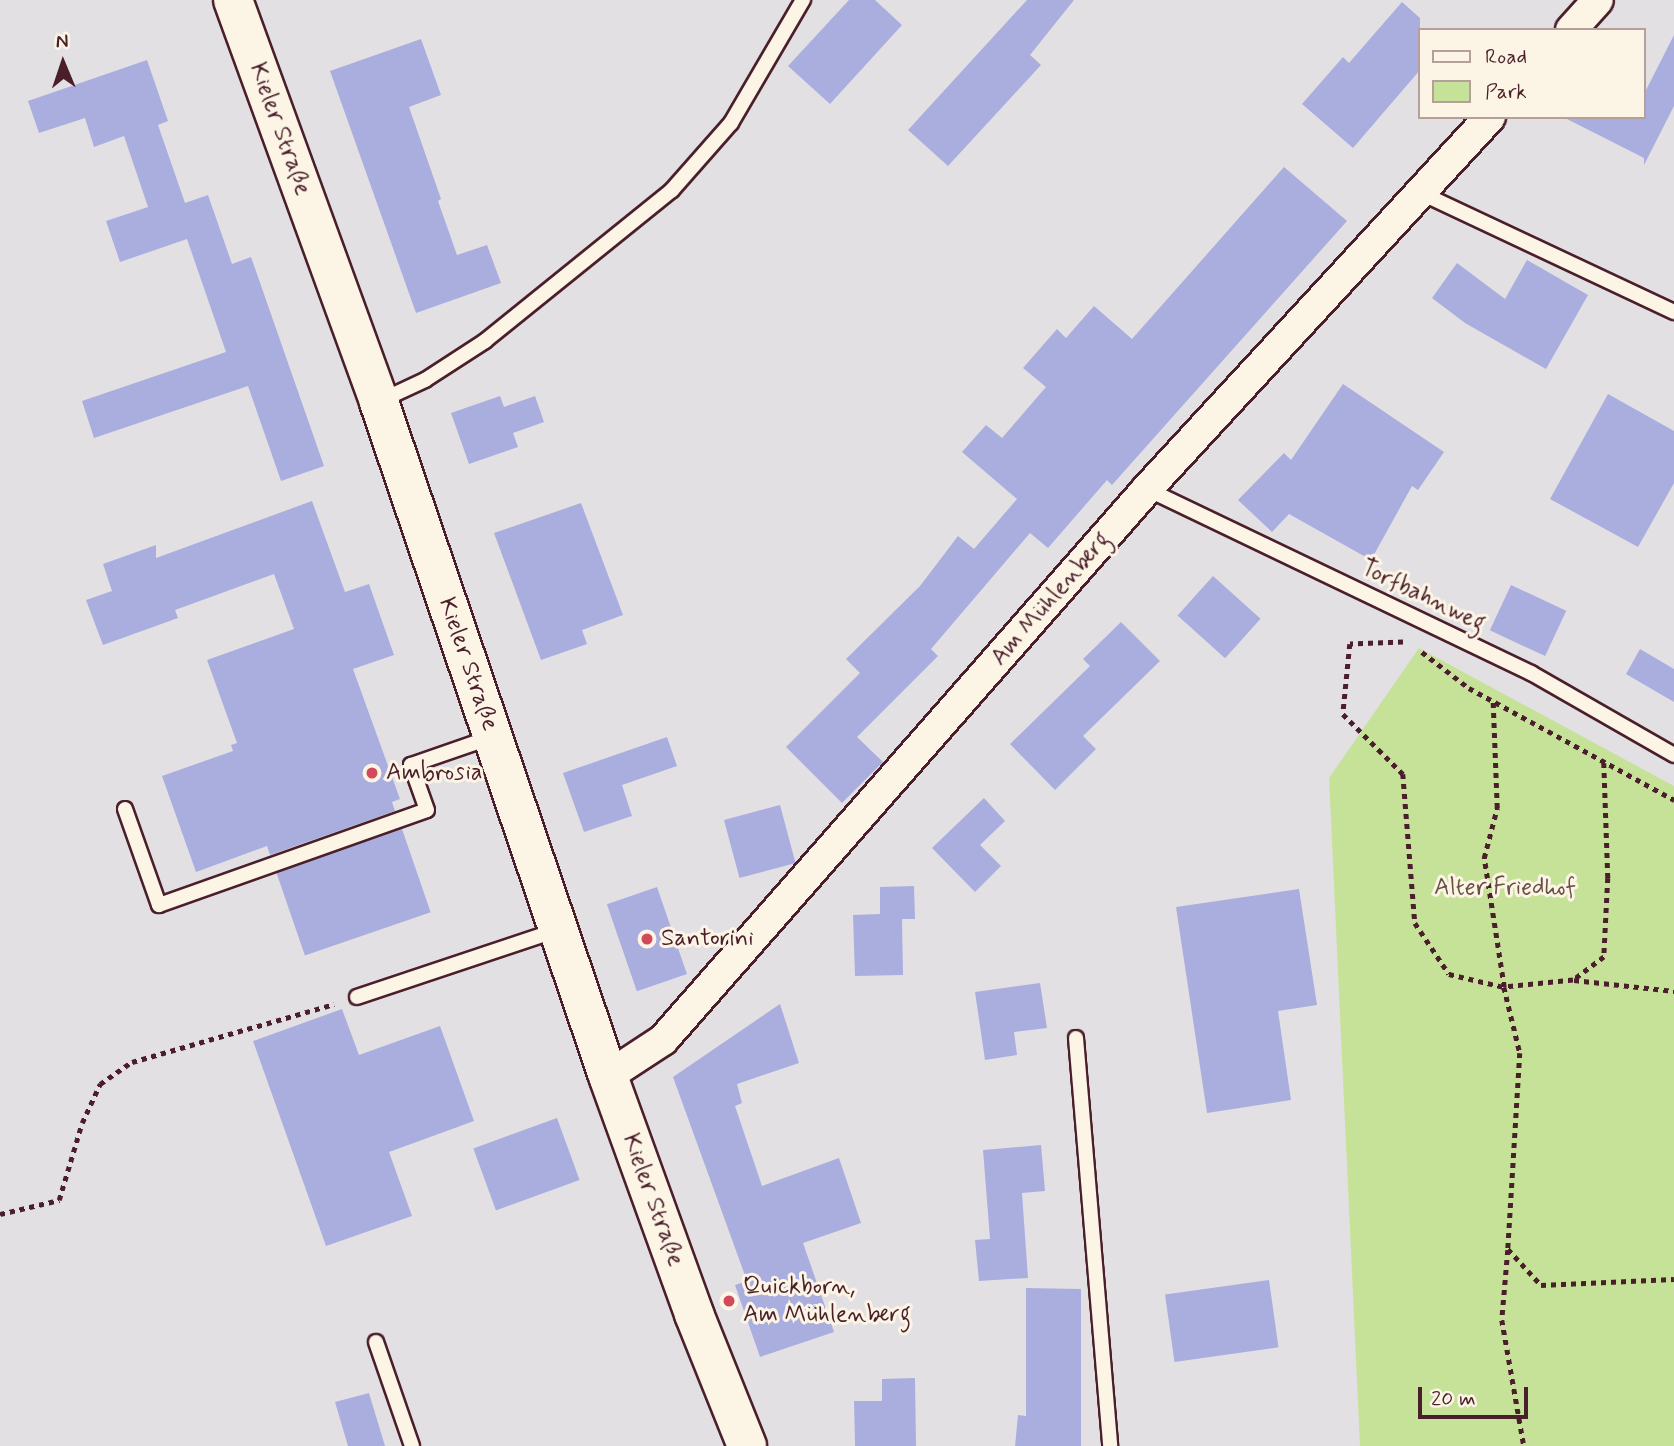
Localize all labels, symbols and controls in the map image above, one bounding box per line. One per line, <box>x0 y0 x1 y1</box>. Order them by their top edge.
north arrow <box>28 28 98 98</box>
legend <box>1418 28 1646 119</box>
text: N <box>55 29 69 54</box>
text: Road <box>1485 43 1527 71</box>
street label: Kieler Straße <box>243 59 317 199</box>
text: Park <box>1485 78 1527 106</box>
street label: Am Mühlenberg <box>985 527 1117 671</box>
street label: Torfbahnweg <box>1356 553 1490 639</box>
street label: Kieler Straße <box>432 594 504 734</box>
place label: Ambrosia <box>386 759 483 787</box>
marker: Ambrosia <box>364 765 380 781</box>
park label: Alter Friedhof <box>1434 874 1576 902</box>
place label: Santorini <box>661 925 754 953</box>
marker: Santorini <box>639 931 655 947</box>
street label: Kieler Straße <box>616 1130 690 1270</box>
place label: Quickborn, Am Mühlenberg <box>743 1273 910 1329</box>
marker: Quickborn, Am Mühlenberg <box>721 1293 737 1309</box>
scale bar <box>1422 1372 1532 1416</box>
text: 20 m <box>1431 1385 1476 1413</box>

